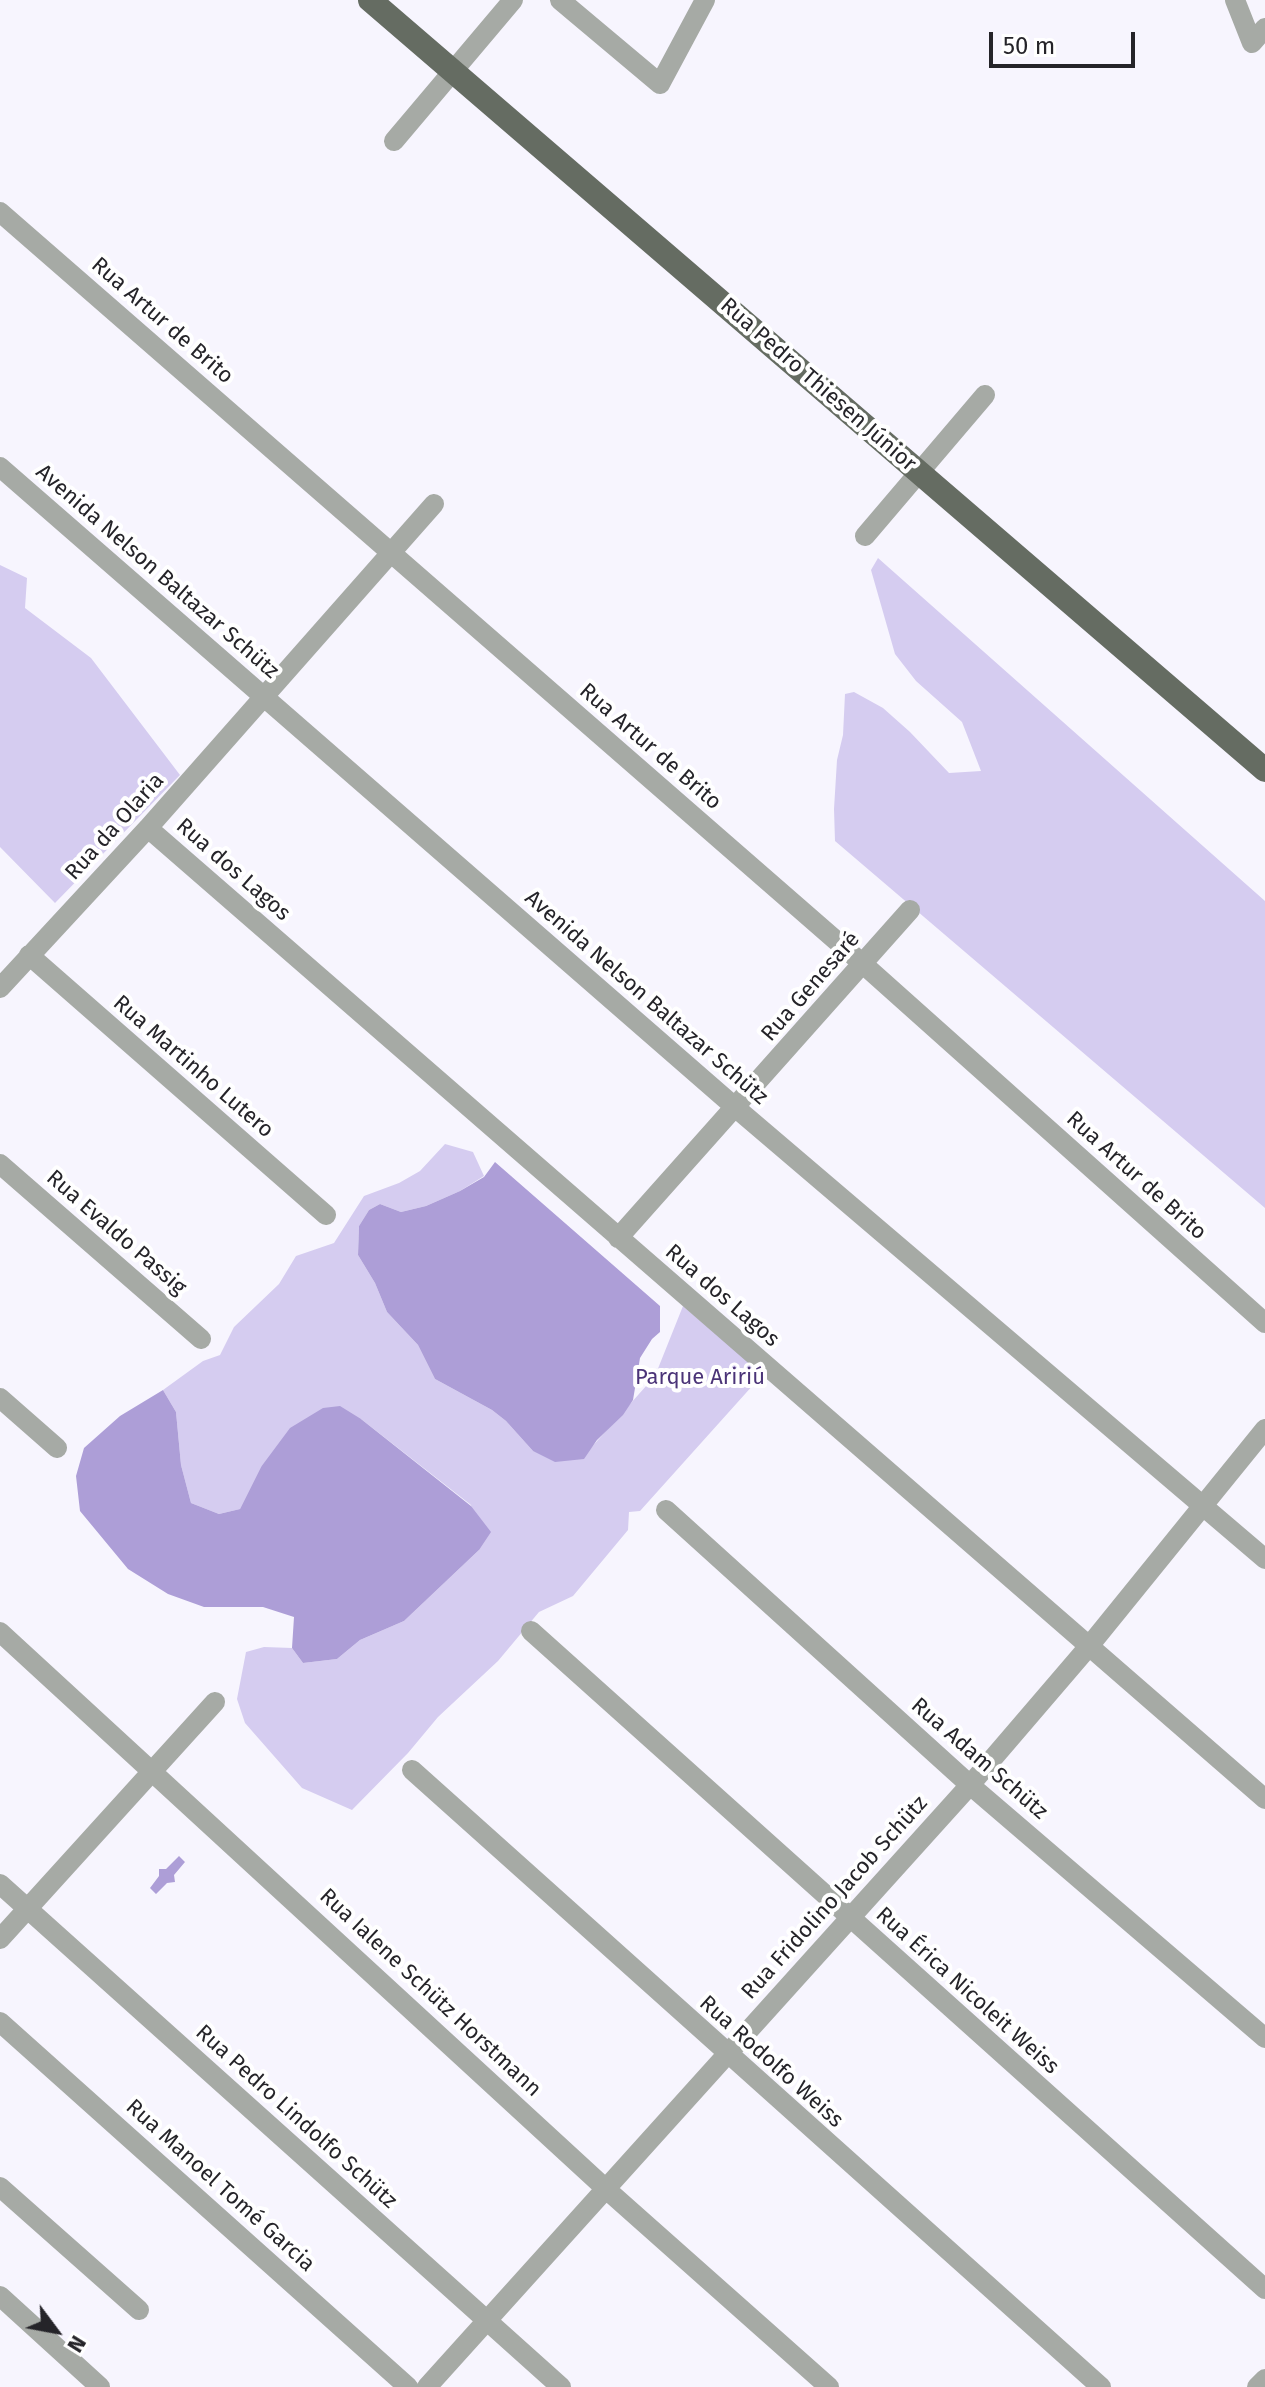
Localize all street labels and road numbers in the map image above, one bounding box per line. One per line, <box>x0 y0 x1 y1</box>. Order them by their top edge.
street label: Rua Artur de Brito <box>86 252 238 390</box>
street label: Rua Pedro Thiesen Júnior <box>715 293 921 477</box>
street label: Avenida Nelson Baltazar Schütz <box>30 459 284 685</box>
street label: Rua Artur de Brito <box>574 678 726 816</box>
street label: Rua da Olaria <box>60 768 170 886</box>
street label: Rua dos Lagos <box>170 813 296 927</box>
street label: Avenida Nelson Baltazar Schütz <box>519 885 773 1111</box>
street label: Rua Genesaré <box>756 927 866 1047</box>
street label: Rua Martinho Lutero <box>107 990 279 1144</box>
street label: Rua Artur de Brito <box>1060 1106 1212 1246</box>
street label: Rua Evaldo Passig <box>41 1165 191 1301</box>
street label: Rua dos Lagos <box>659 1239 785 1353</box>
street label: Rua Adam Schütz <box>905 1693 1053 1825</box>
street label: Rua Fridolino Jacob Schütz <box>736 1791 934 2005</box>
street label: Rua Ialene Schütz Horstmann <box>314 1883 546 2103</box>
street label: Rua Érica Nicoleit Weiss <box>870 1902 1064 2080</box>
street label: Rua Rodolfo Weiss <box>694 1990 848 2134</box>
street label: Rua Pedro Lindolfo Schütz <box>190 2020 402 2214</box>
street label: Rua Manoel Tomé Garcia <box>120 2094 320 2278</box>

